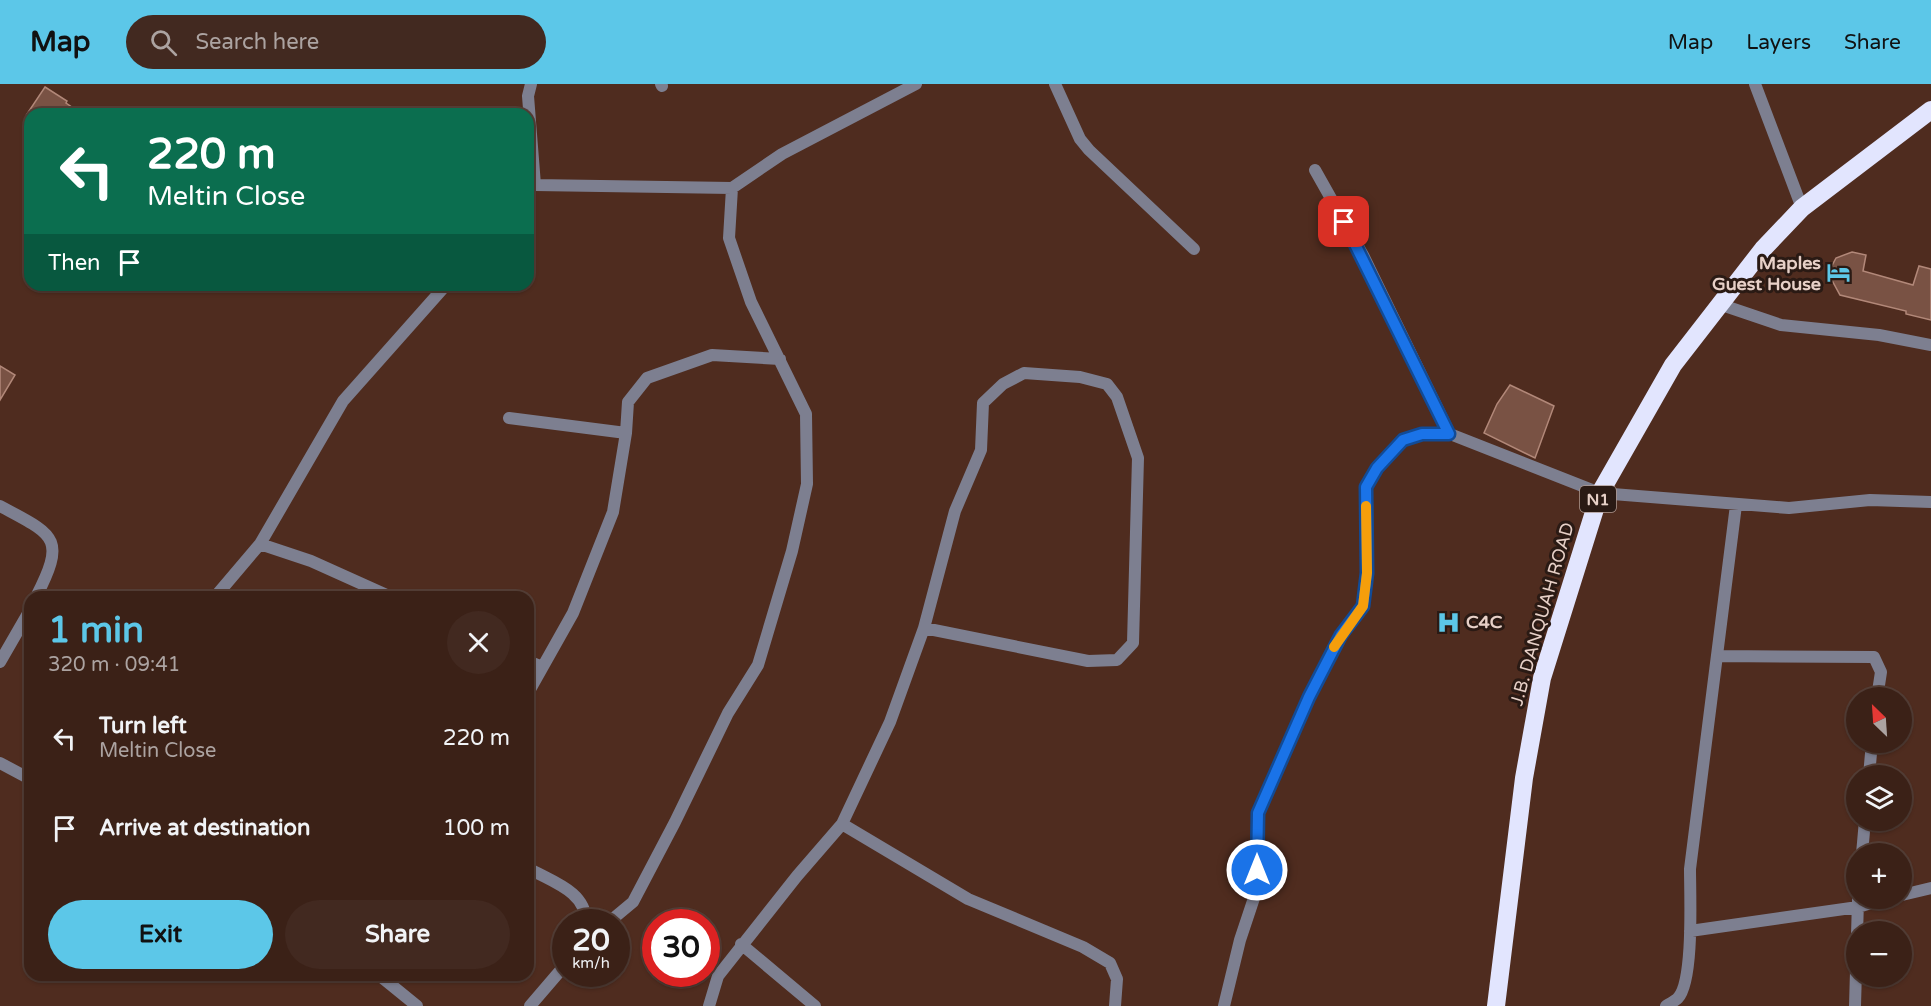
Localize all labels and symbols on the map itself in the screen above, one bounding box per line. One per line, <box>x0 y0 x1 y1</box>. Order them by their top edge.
pin <box>1318 196 1369 247</box>
place label: Maples Guest House <box>1712 252 1821 295</box>
hotel icon: Maples Guest House <box>1826 260 1852 286</box>
road number: N1 <box>1580 486 1616 512</box>
street label: J.B. DANQUAH ROAD <box>1505 520 1579 708</box>
hospital icon: C4C <box>1435 609 1461 635</box>
place label: C4C <box>1466 611 1503 633</box>
north arrow <box>1846 687 1912 753</box>
position arrow <box>1225 838 1289 902</box>
speed limit sign: 30 <box>642 909 720 987</box>

